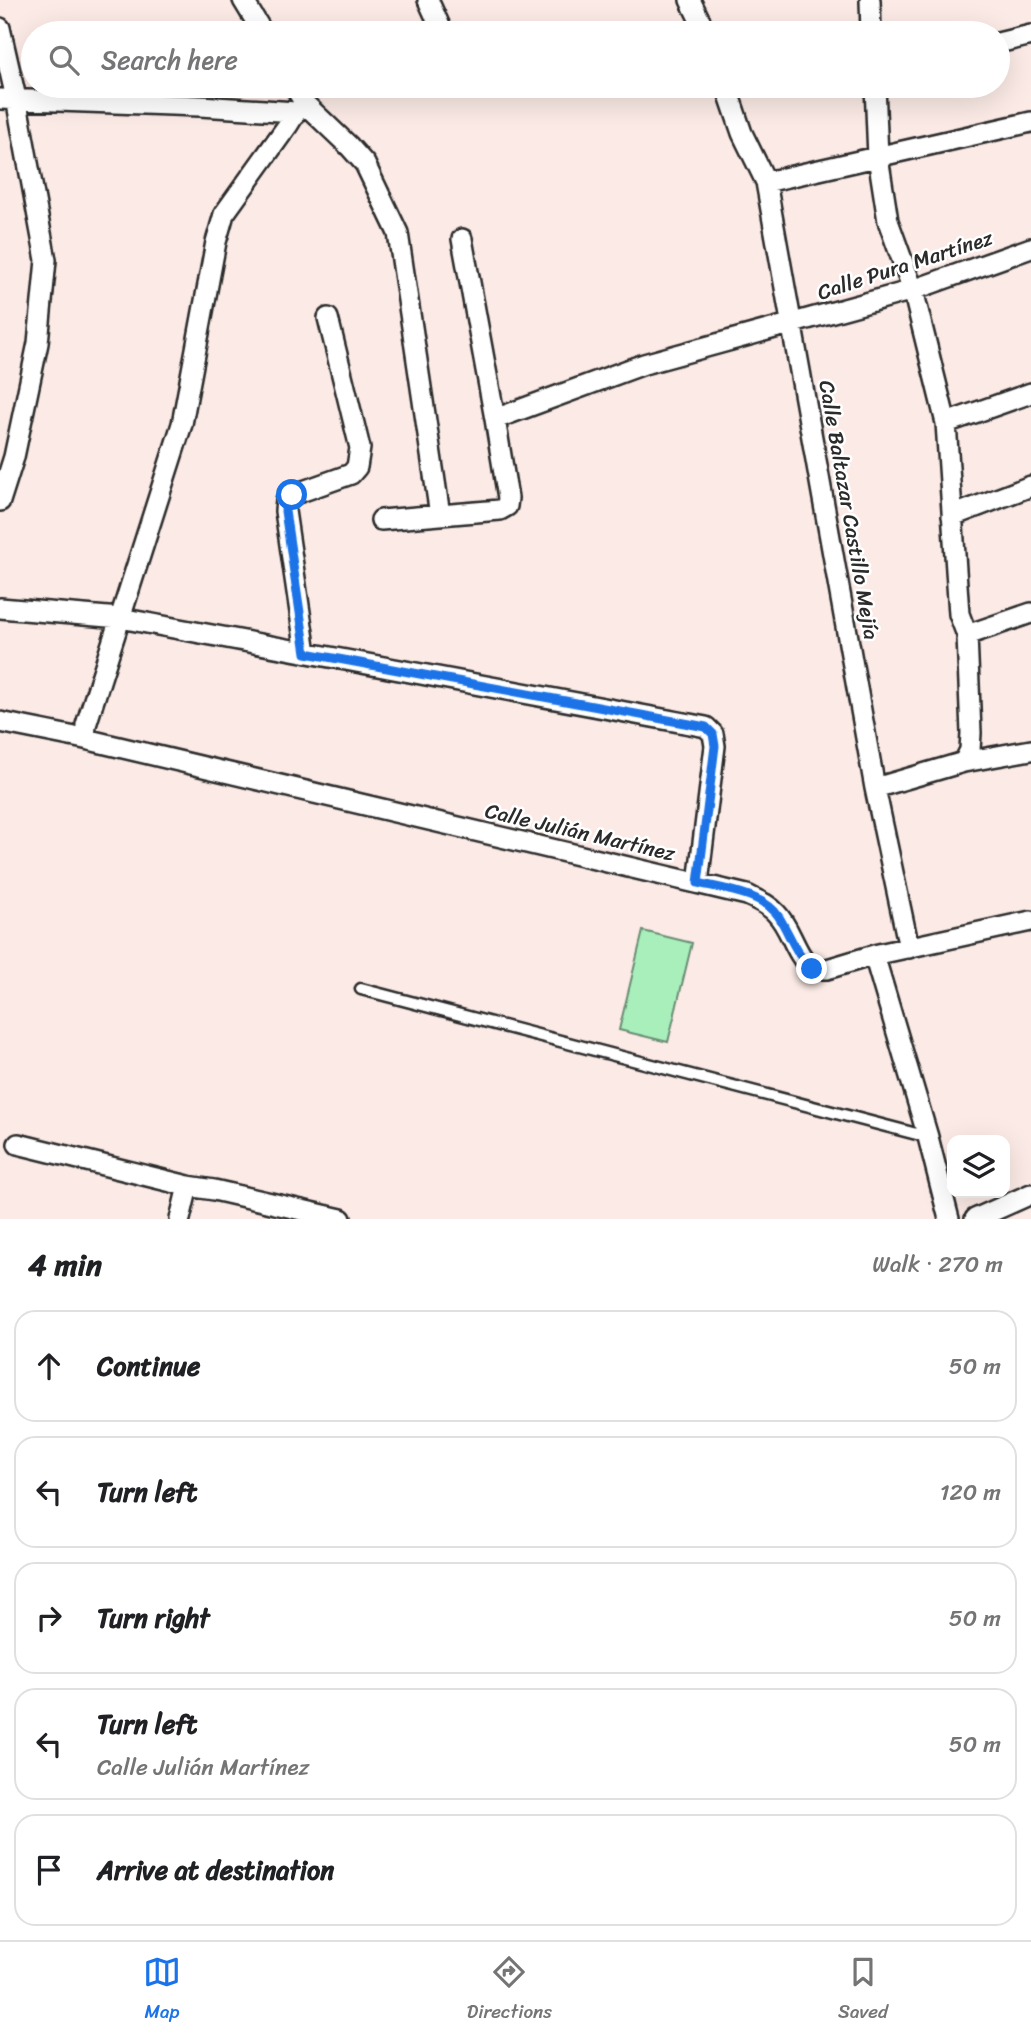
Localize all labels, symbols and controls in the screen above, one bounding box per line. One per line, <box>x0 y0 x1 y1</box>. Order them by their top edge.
search box <box>21 21 1010 98</box>
text: Search here <box>101 37 238 83</box>
icon: search <box>45 41 83 79</box>
street label: Calle Pura Martínez <box>812 218 999 311</box>
street label: Calle Baltazar Castillo Mejía <box>807 377 891 643</box>
route start <box>276 479 307 510</box>
street label: Calle Julián Martínez <box>481 792 680 873</box>
route end <box>796 953 827 984</box>
map controls <box>947 1135 1010 1198</box>
button: layers <box>947 1135 1010 1198</box>
text: 4 min <box>28 1238 102 1292</box>
text: Walk · 270 m <box>872 1244 1003 1285</box>
text: Continue <box>97 1343 200 1389</box>
text: 50 m <box>949 1346 1001 1387</box>
icon: ahead <box>30 1347 68 1385</box>
text: Turn left <box>97 1469 197 1515</box>
text: 120 m <box>940 1472 1001 1513</box>
icon: left <box>30 1473 68 1511</box>
text: Turn right <box>97 1595 210 1641</box>
text: 50 m <box>949 1598 1001 1639</box>
icon: right <box>30 1599 68 1637</box>
text: Turn left <box>97 1701 197 1747</box>
text: 50 m <box>949 1724 1001 1765</box>
icon: left <box>30 1725 68 1763</box>
text: Calle Julián Martínez <box>97 1747 310 1788</box>
text: Arrive at destination <box>97 1847 334 1893</box>
icon: arrive <box>30 1851 68 1889</box>
tab: Map <box>143 1953 181 2028</box>
tab: Directions <box>467 1953 552 2028</box>
tab: Saved <box>838 1953 888 2028</box>

